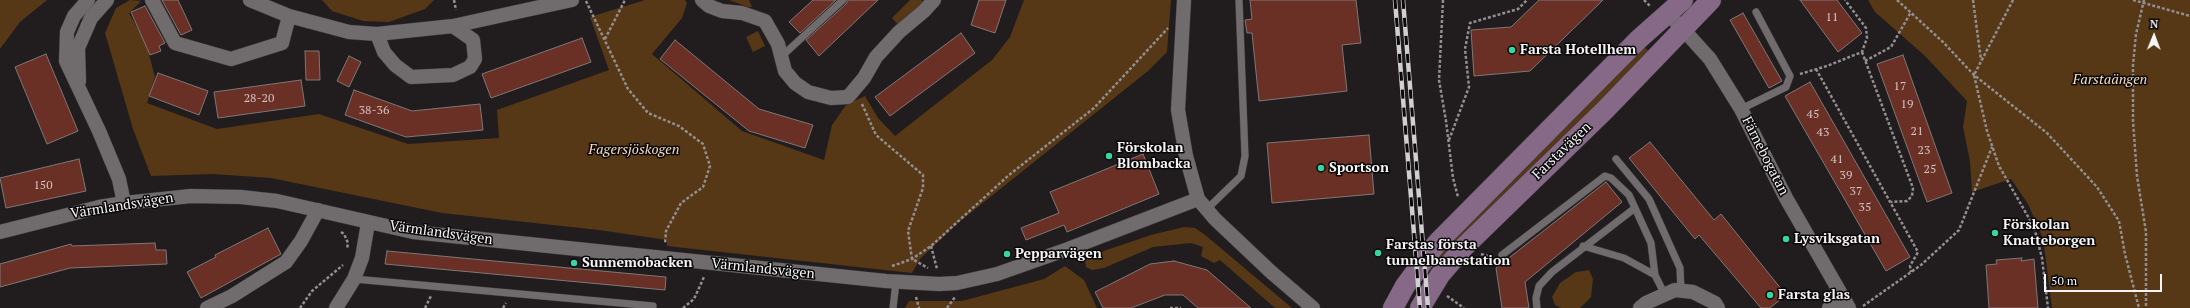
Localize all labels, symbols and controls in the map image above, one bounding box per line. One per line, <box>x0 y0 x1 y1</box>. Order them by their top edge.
house number: 11 <box>1826 11 1838 25</box>
north arrow <box>2134 16 2174 56</box>
text: N <box>2150 17 2159 31</box>
place label: Farsta Hotellhem <box>1520 42 1636 58</box>
marker: Farsta Hotellhem <box>1507 45 1517 55</box>
park label: Farstaängen <box>2073 72 2147 88</box>
house number: 17 <box>1894 80 1906 94</box>
house number: 28-20 <box>244 92 274 106</box>
house number: 19 <box>1901 98 1913 112</box>
house number: 38-36 <box>359 104 389 118</box>
house number: 45 <box>1807 108 1819 122</box>
street label: Färnebogatan <box>1738 114 1792 198</box>
street label: Farstavägen <box>1529 119 1595 183</box>
house number: 21 <box>1911 125 1923 139</box>
house number: 43 <box>1817 126 1829 140</box>
place label: Förskolan Blombacka <box>1117 140 1191 172</box>
park label: Fagersjöskogen <box>589 142 679 158</box>
house number: 23 <box>1918 144 1930 158</box>
marker: Förskolan Blombacka <box>1104 151 1114 161</box>
house number: 41 <box>1831 153 1843 167</box>
place label: Sportson <box>1329 160 1389 176</box>
marker: Sportson <box>1316 163 1326 173</box>
house number: 25 <box>1924 163 1936 177</box>
house number: 39 <box>1840 169 1852 183</box>
house number: 150 <box>33 179 53 193</box>
house number: 37 <box>1850 185 1862 199</box>
street label: Värmlandsvägen <box>69 190 175 222</box>
house number: 35 <box>1859 201 1871 215</box>
street label: Värmlandsvägen <box>388 217 494 249</box>
place label: Förskolan Knatteborgen <box>2003 217 2095 250</box>
marker: Förskolan Knatteborgen <box>1990 228 2000 238</box>
place label: Lysviksgatan <box>1794 231 1880 247</box>
marker: Lysviksgatan <box>1781 234 1791 244</box>
place label: Farstas första tunnelbanestation <box>1386 237 1510 270</box>
place label: Pepparvägen <box>1015 246 1102 262</box>
marker: Farstas första tunnelbanestation <box>1373 248 1383 258</box>
marker: Pepparvägen <box>1002 249 1012 259</box>
place label: Sunnemobacken <box>582 255 693 271</box>
street label: Värmlandsvägen <box>710 255 816 283</box>
marker: Sunnemobacken <box>569 258 579 268</box>
scale bar <box>2046 266 2164 292</box>
text: 50 m <box>2051 273 2077 288</box>
place label: Farsta glas <box>1778 287 1850 303</box>
marker: Farsta glas <box>1765 290 1775 300</box>

